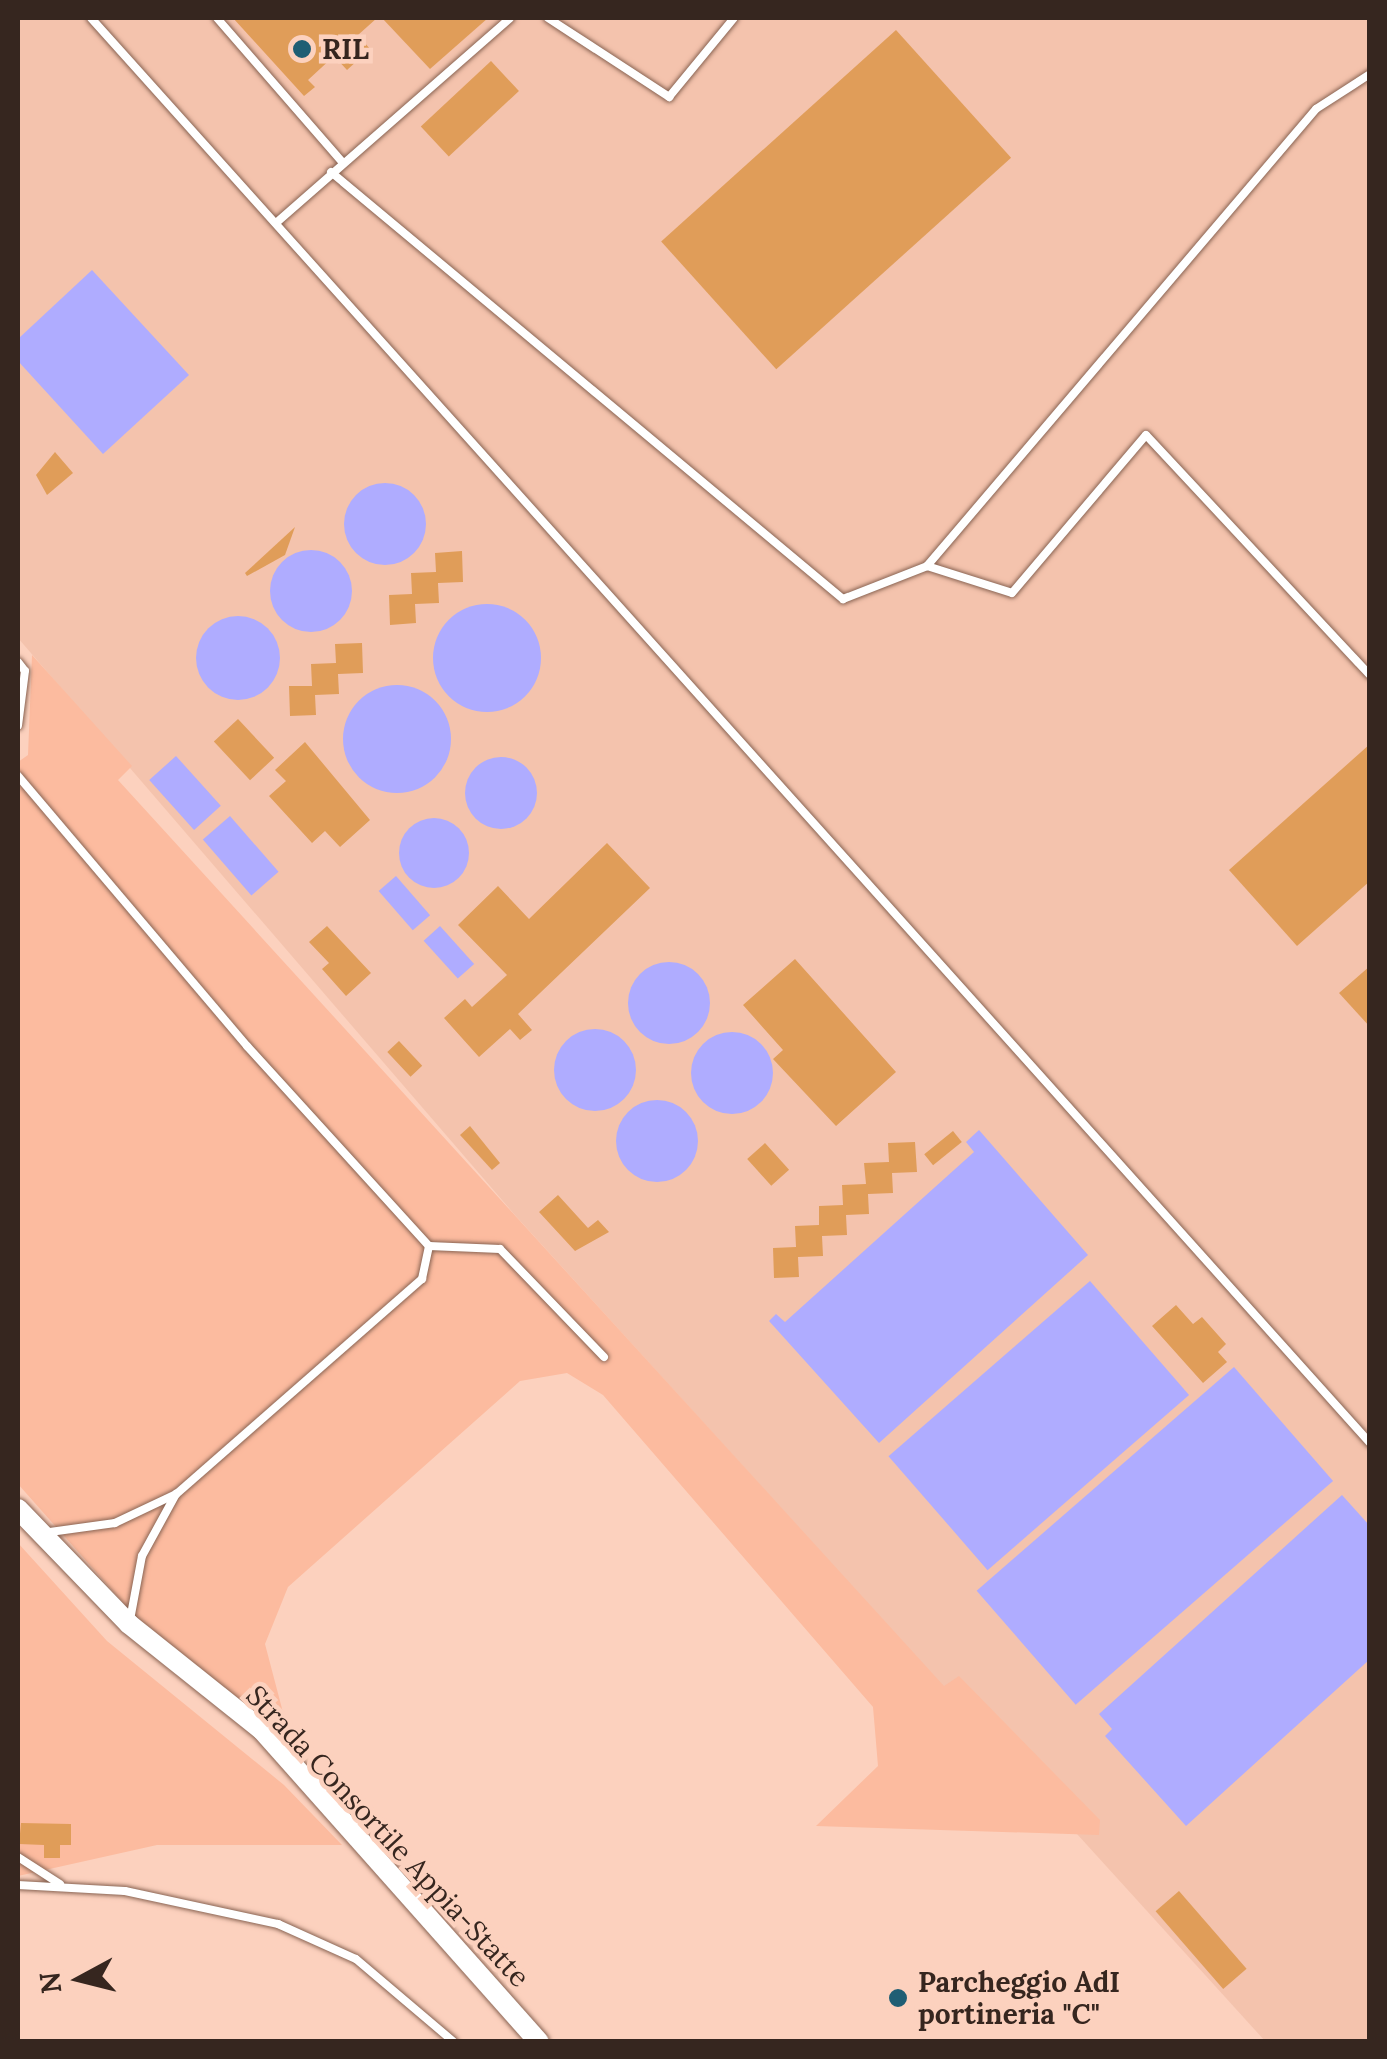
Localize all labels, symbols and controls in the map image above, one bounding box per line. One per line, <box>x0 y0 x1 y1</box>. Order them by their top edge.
place label: RIL <box>322 32 369 66</box>
marker: RIL <box>291 38 313 60</box>
street label: Strada Consortile Appia-Statte <box>239 1678 537 1994</box>
north arrow <box>30 1929 130 2029</box>
place label: Parcheggio AdI portineria "C" <box>918 1965 1120 2031</box>
text: N <box>31 1970 69 1996</box>
marker: Parcheggio AdI portineria "C" <box>887 1987 909 2009</box>

